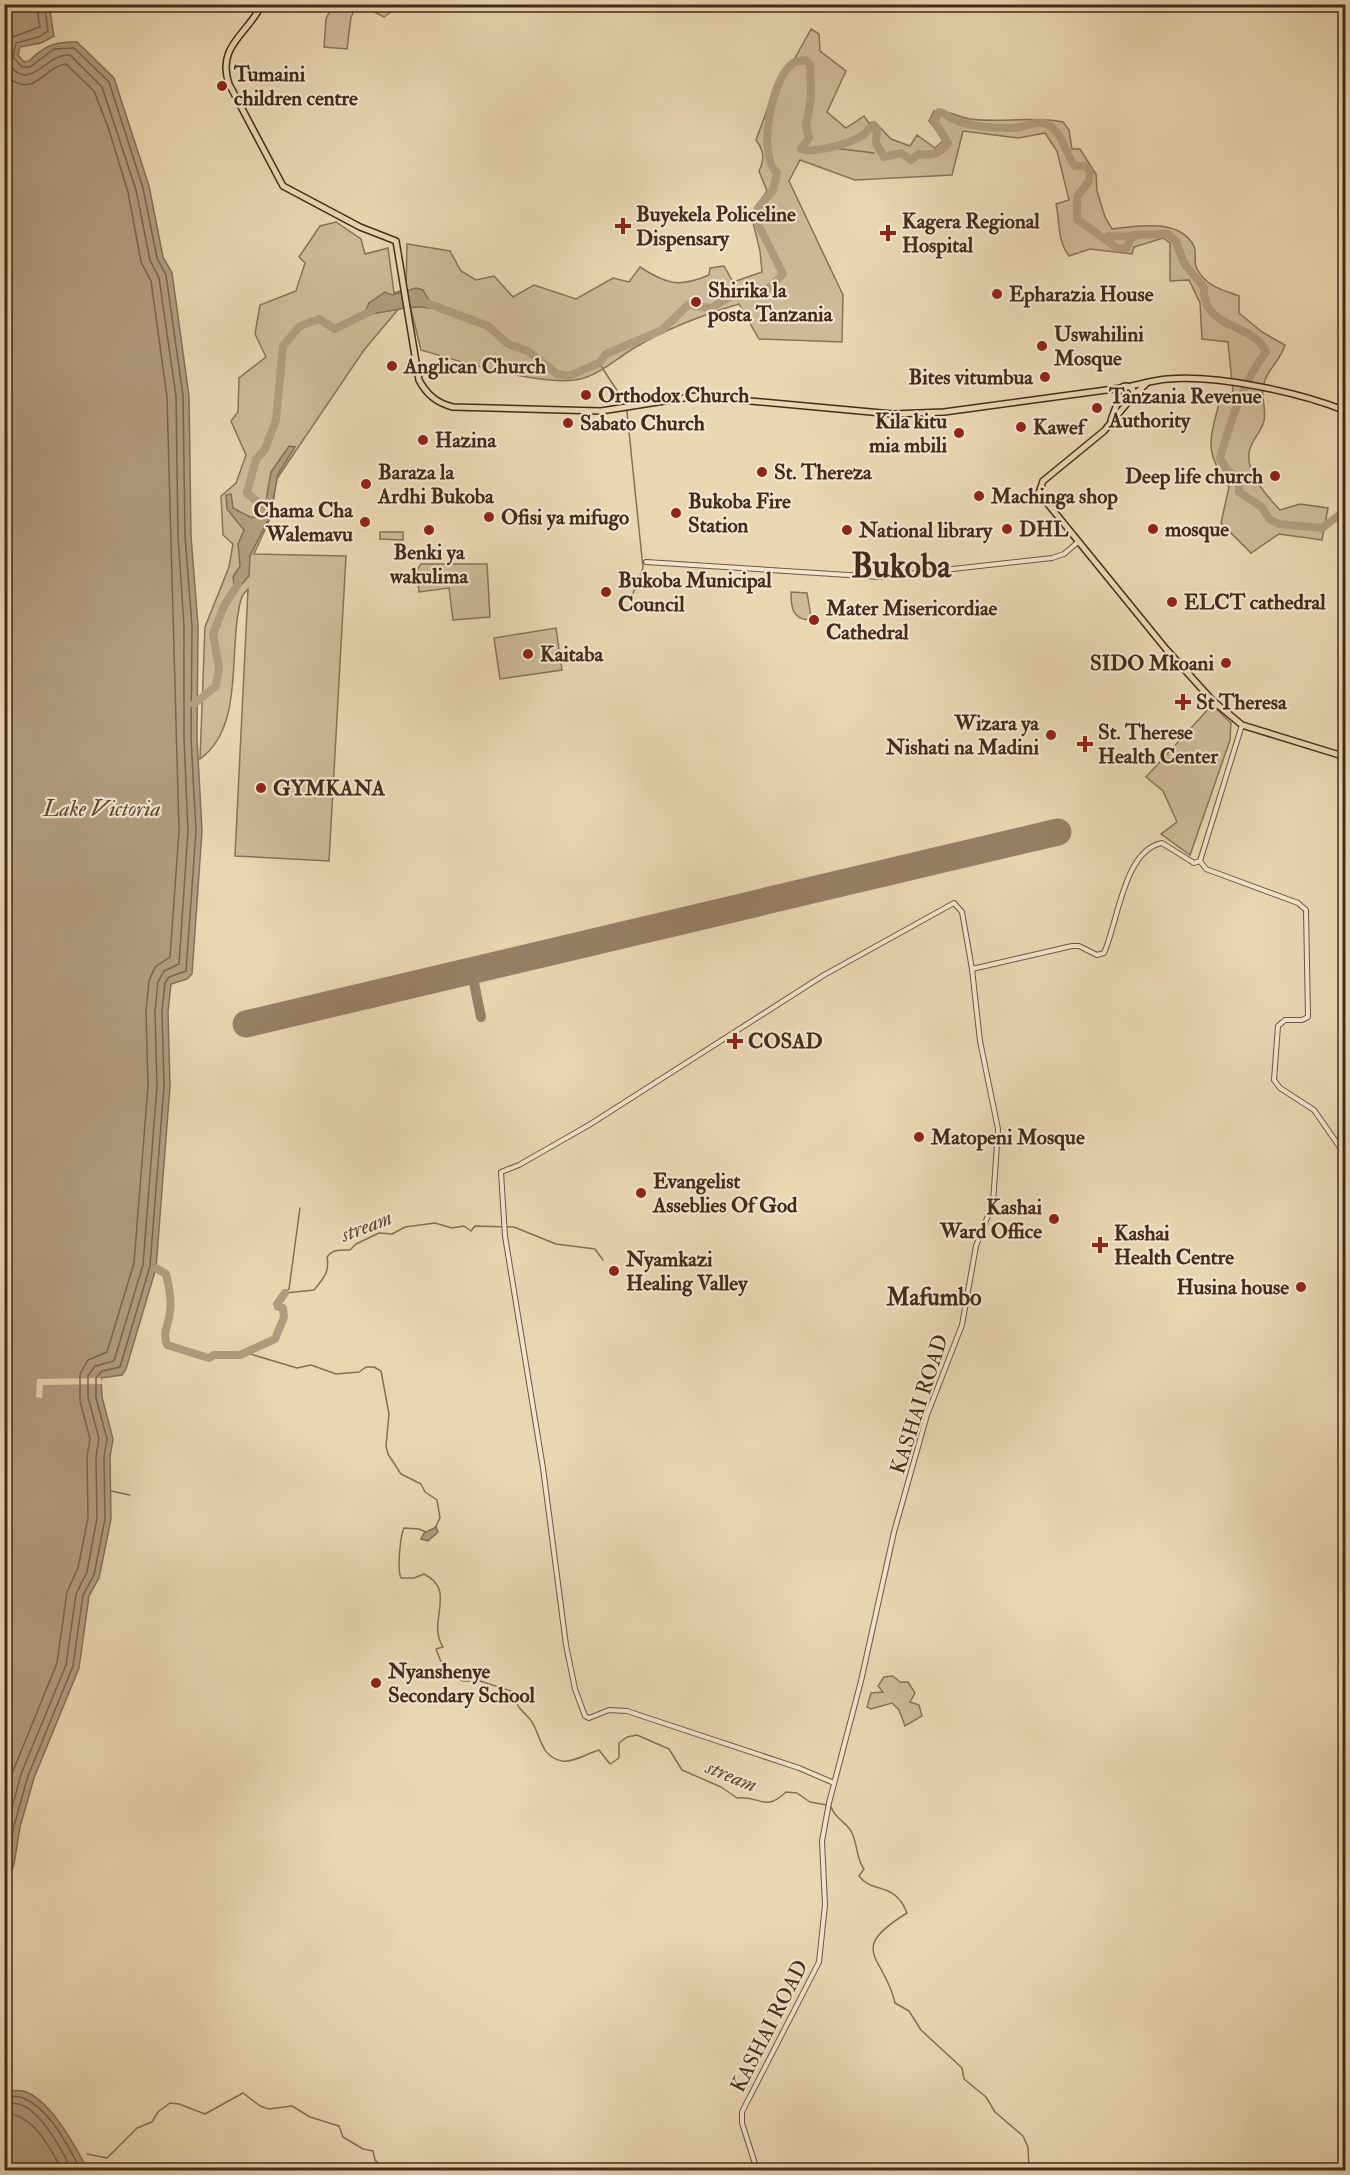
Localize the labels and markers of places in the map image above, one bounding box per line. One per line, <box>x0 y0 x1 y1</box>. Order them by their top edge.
place label: Tumaini children centre <box>233 61 358 112</box>
marker: Tumaini children centre <box>215 79 229 93</box>
place label: Buyekela Policeline Dispensary <box>636 201 796 252</box>
place label: Kagera Regional Hospital <box>902 208 1040 259</box>
marker: Buyekela Policeline Dispensary <box>614 217 632 235</box>
marker: Kagera Regional Hospital <box>879 224 897 242</box>
place label: Shirika la posta Tanzania <box>707 277 834 328</box>
place label: Epharazia House <box>1009 281 1154 308</box>
marker: Epharazia House <box>990 287 1004 301</box>
marker: Shirika la posta Tanzania <box>689 295 703 309</box>
place label: Uswahilini Mosque <box>1053 321 1144 372</box>
marker: Uswahilini Mosque <box>1035 339 1049 353</box>
place label: Anglican Church <box>403 353 546 380</box>
marker: Anglican Church <box>385 359 399 373</box>
place label: Bites vitumbua <box>909 364 1034 391</box>
marker: Bites vitumbua <box>1038 370 1052 384</box>
place label: Orthodox Church <box>598 382 749 409</box>
place label: Tanzania Revenue Authority <box>1108 383 1262 434</box>
marker: Orthodox Church <box>579 388 593 402</box>
marker: Tanzania Revenue Authority <box>1090 401 1104 415</box>
place label: Kila kitu mia mbili <box>869 408 947 459</box>
place label: Sabato Church <box>580 410 705 437</box>
place label: Kawef <box>1033 414 1088 441</box>
marker: Sabato Church <box>561 416 575 430</box>
marker: Kawef <box>1014 420 1028 434</box>
marker: Kila kitu mia mbili <box>952 426 966 440</box>
place label: Hazina <box>435 427 497 454</box>
marker: Hazina <box>416 433 430 447</box>
place label: Baraza la Ardhi Bukoba <box>377 459 495 510</box>
place label: St. Thereza <box>774 459 873 486</box>
place label: Deep life church <box>1125 463 1263 490</box>
marker: St. Thereza <box>755 465 769 479</box>
marker: Deep life church <box>1268 469 1282 483</box>
marker: Baraza la Ardhi Bukoba <box>359 477 373 491</box>
place label: Machinga shop <box>990 483 1118 510</box>
place label: Bukoba Fire Station <box>688 488 791 539</box>
marker: Machinga shop <box>972 489 986 503</box>
place label: Chama Cha Walemavu <box>254 497 354 548</box>
place label: Ofisi ya mifugo <box>501 504 629 531</box>
marker: Bukoba Fire Station <box>669 506 683 520</box>
marker: Ofisi ya mifugo <box>482 510 496 524</box>
marker: Chama Cha Walemavu <box>358 515 372 529</box>
place label: DHL <box>1019 516 1069 543</box>
place label: mosque <box>1165 516 1229 543</box>
place label: National library <box>858 517 993 544</box>
marker: DHL <box>1000 522 1014 536</box>
marker: mosque <box>1146 522 1160 536</box>
marker: Benki ya wakulima <box>422 523 436 537</box>
marker: National library <box>840 523 854 537</box>
place label: Benki ya wakulima <box>389 539 469 590</box>
place label: Bukoba Municipal Council <box>618 567 772 618</box>
marker: Bukoba Municipal Council <box>599 585 613 599</box>
place label: ELCT cathedral <box>1184 589 1326 616</box>
place label: Mater Misericordiae Cathedral <box>825 595 998 646</box>
marker: ELCT cathedral <box>1165 595 1179 609</box>
marker: Mater Misericordiae Cathedral <box>807 613 821 627</box>
place label: Kaitaba <box>540 641 605 668</box>
marker: Kaitaba <box>521 647 535 661</box>
place label: SIDO Mkoani <box>1090 650 1214 677</box>
marker: SIDO Mkoani <box>1219 656 1233 670</box>
place label: St Theresa <box>1196 689 1288 716</box>
marker: St Theresa <box>1174 693 1192 711</box>
place label: Wizara ya Nishati na Madini <box>885 710 1040 761</box>
place label: St. Therese Health Center <box>1098 719 1219 770</box>
marker: Wizara ya Nishati na Madini <box>1044 728 1058 742</box>
marker: St. Therese Health Center <box>1076 735 1094 753</box>
place label: GYMKANA <box>273 775 386 802</box>
marker: GYMKANA <box>254 781 268 795</box>
place label: COSAD <box>748 1028 823 1055</box>
marker: COSAD <box>726 1032 744 1050</box>
place label: Matopeni Mosque <box>930 1124 1085 1151</box>
marker: Matopeni Mosque <box>912 1130 926 1144</box>
place label: Evangelist Asseblies Of God <box>652 1168 798 1219</box>
marker: Evangelist Asseblies Of God <box>634 1186 648 1200</box>
place label: Kashai Ward Office <box>939 1194 1042 1245</box>
marker: Kashai Ward Office <box>1047 1212 1061 1226</box>
place label: Kashai Health Centre <box>1114 1220 1234 1271</box>
marker: Kashai Health Centre <box>1091 1236 1109 1254</box>
place label: Nyamkazi Healing Valley <box>625 1246 748 1297</box>
marker: Nyamkazi Healing Valley <box>607 1264 621 1278</box>
place label: Husina house <box>1176 1274 1289 1301</box>
marker: Husina house <box>1294 1280 1308 1294</box>
place label: Nyanshenye Secondary School <box>387 1658 535 1709</box>
marker: Nyanshenye Secondary School <box>369 1676 383 1690</box>

